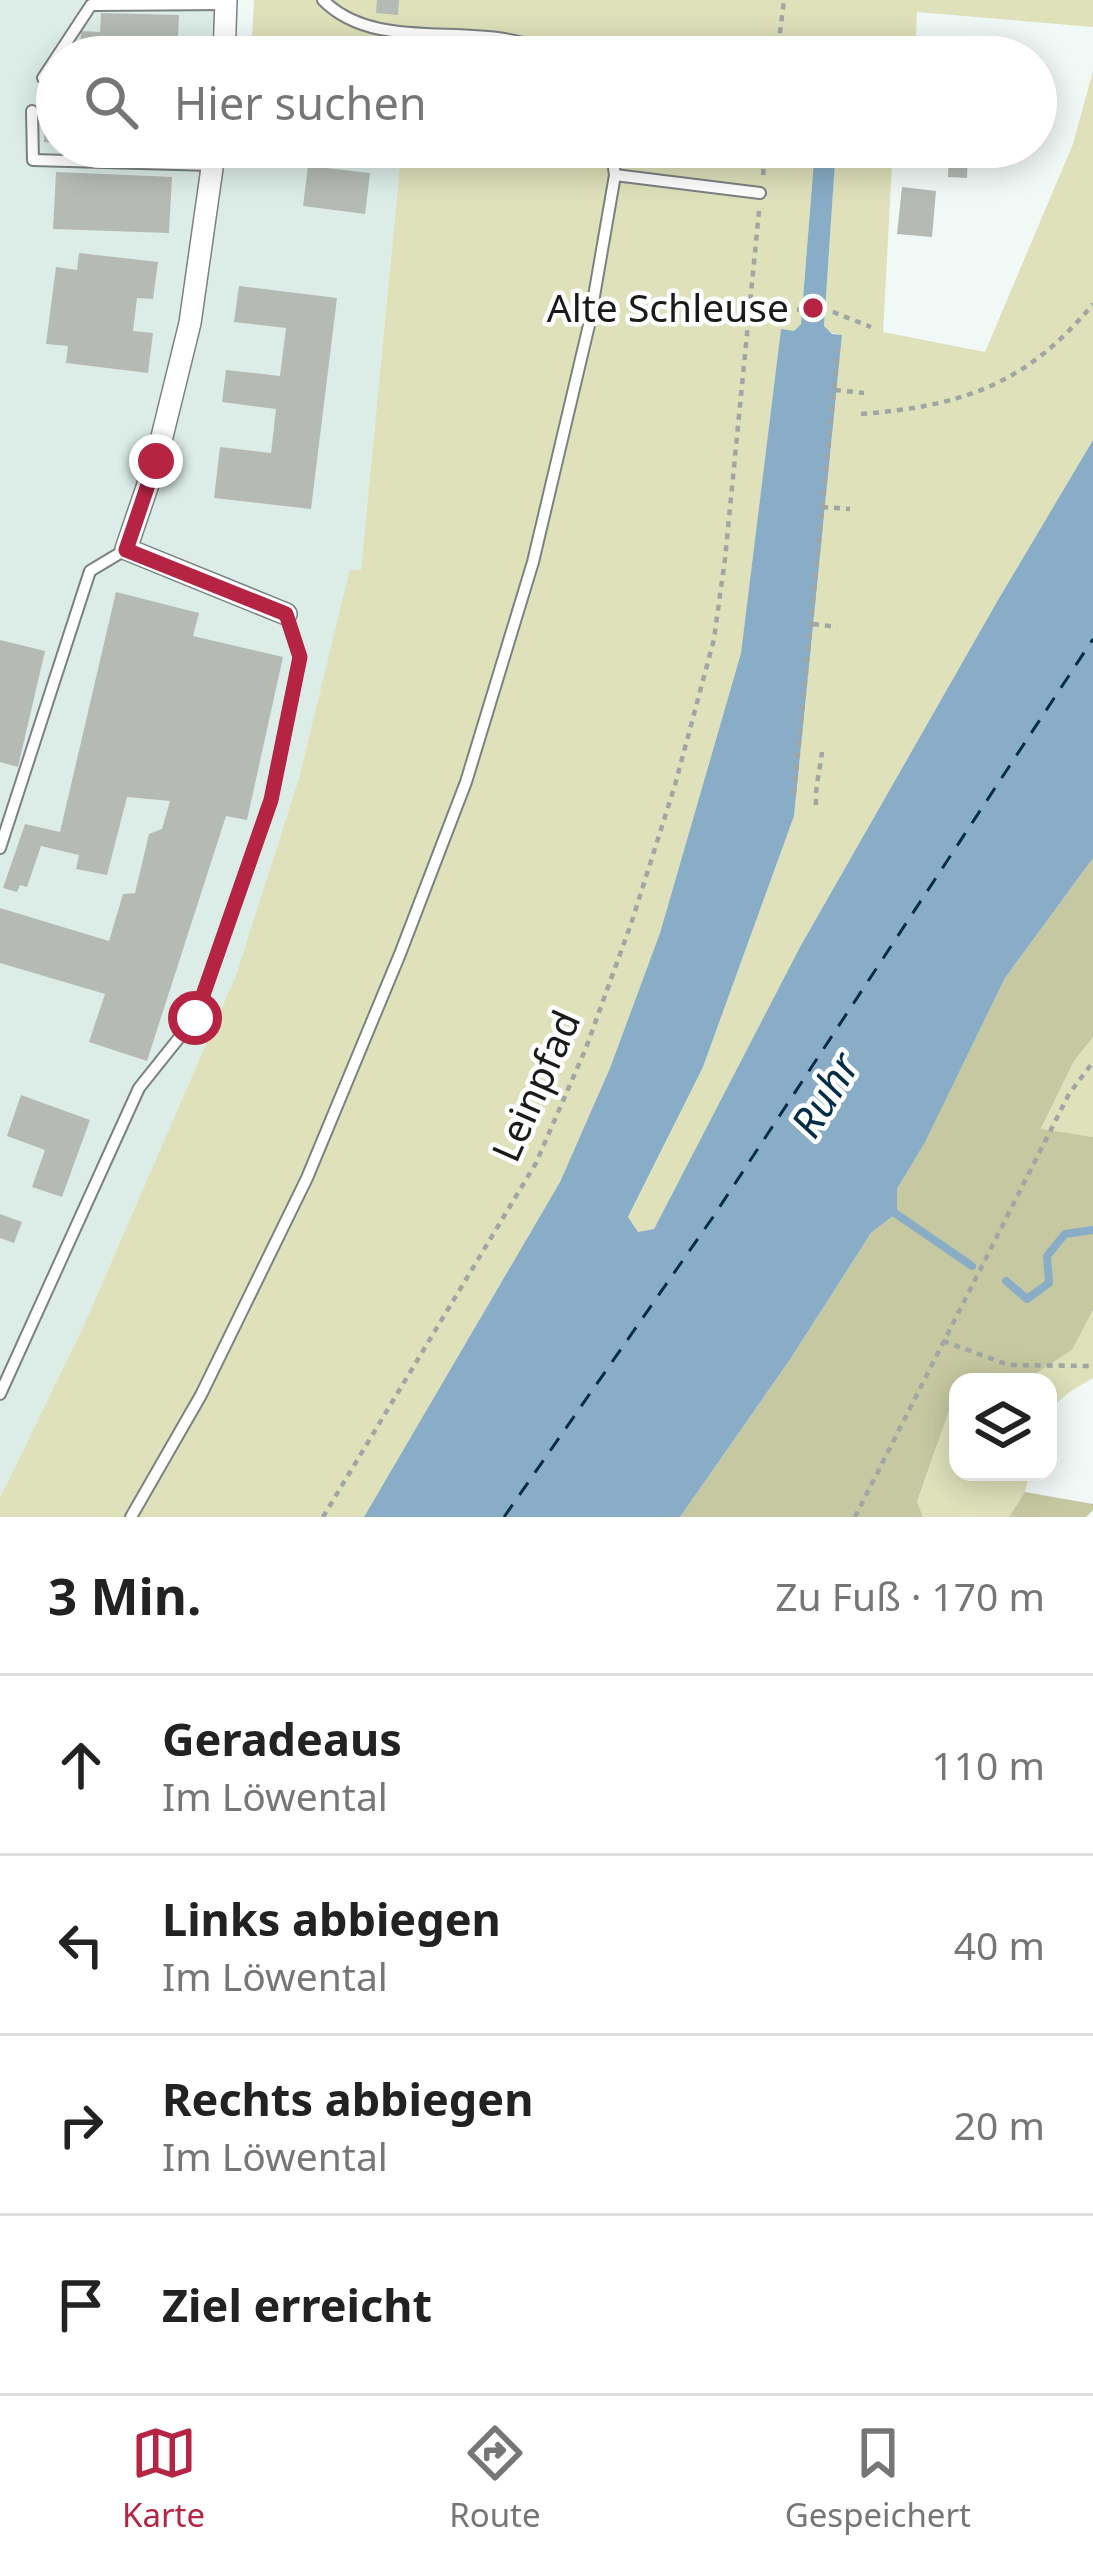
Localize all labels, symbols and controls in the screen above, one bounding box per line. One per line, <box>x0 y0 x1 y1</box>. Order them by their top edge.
search box <box>36 36 1057 168</box>
icon: search <box>78 69 144 135</box>
text: Hier suchen <box>174 72 427 133</box>
place label: Alte Schleuse <box>547 280 789 333</box>
marker: Alte Schleuse <box>800 295 826 321</box>
route end <box>129 434 183 488</box>
route start <box>168 991 222 1045</box>
street label: Leinpfad <box>478 1002 591 1169</box>
water label: Ruhr <box>776 1039 872 1147</box>
map controls <box>949 1373 1057 1481</box>
button: layers <box>949 1373 1057 1481</box>
text: 3 Min. <box>48 1560 201 1630</box>
text: Zu Fuß · 170 m <box>775 1569 1045 1622</box>
text: Geradeaus <box>162 1708 402 1769</box>
icon: ahead <box>48 1732 114 1798</box>
text: 110 m <box>931 1738 1045 1791</box>
text: Im Löwental <box>162 1769 388 1822</box>
text: Links abbiegen <box>162 1888 501 1949</box>
icon: left <box>48 1912 114 1978</box>
text: 40 m <box>954 1918 1045 1971</box>
text: Im Löwental <box>162 1949 388 2002</box>
text: Rechts abbiegen <box>162 2068 533 2129</box>
icon: right <box>48 2092 114 2158</box>
text: 20 m <box>954 2098 1045 2151</box>
text: Im Löwental <box>162 2129 388 2182</box>
icon: arrive <box>48 2272 114 2338</box>
text: Ziel erreicht <box>162 2274 432 2335</box>
tab: Karte <box>122 2420 205 2537</box>
tab: Route <box>449 2420 541 2537</box>
tab: Gespeichert <box>785 2420 971 2537</box>

